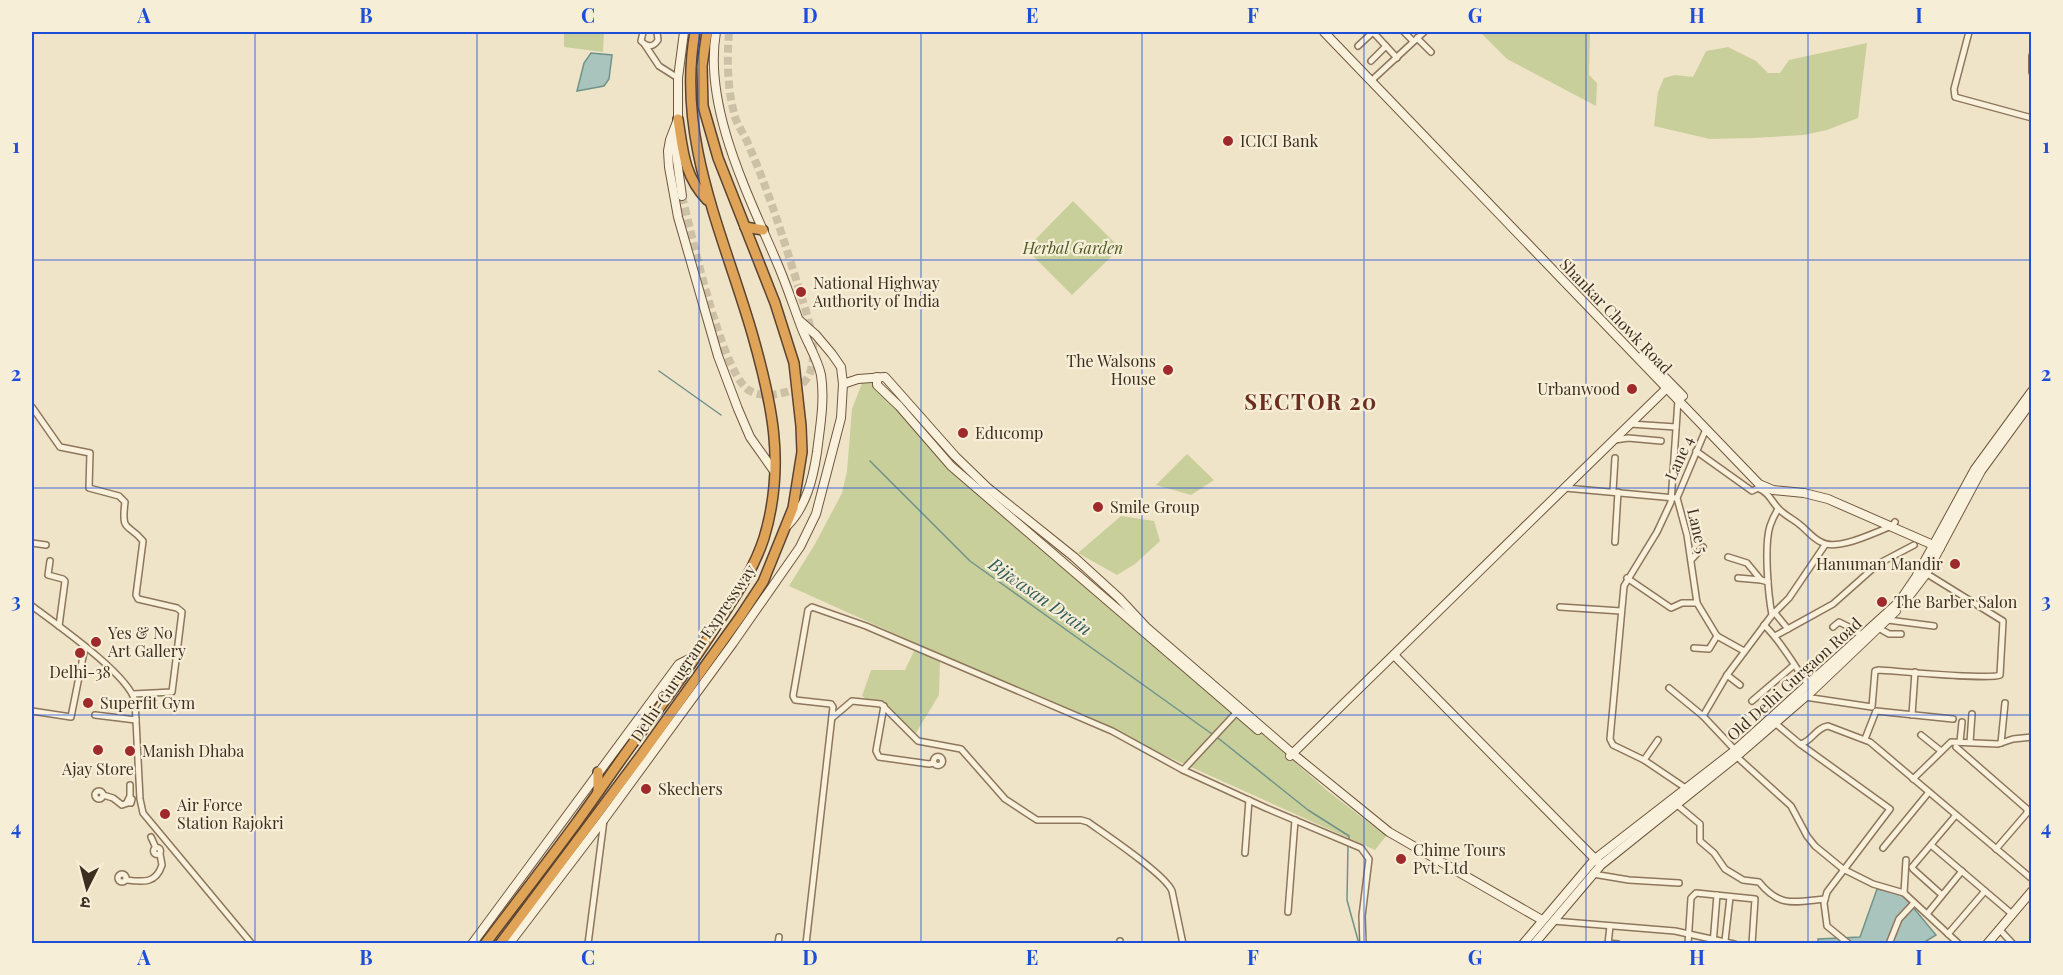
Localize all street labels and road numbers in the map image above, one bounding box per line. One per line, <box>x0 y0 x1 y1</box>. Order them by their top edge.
street label: Shankar Chowk Road <box>1556 253 1677 378</box>
street label: Lane 4 <box>1659 432 1698 483</box>
street label: Lane 5 <box>1683 506 1714 555</box>
street label: Delhi-Gurugram Expressway <box>625 560 760 745</box>
street label: Old Delhi Gurgaon Road <box>1722 612 1865 745</box>

